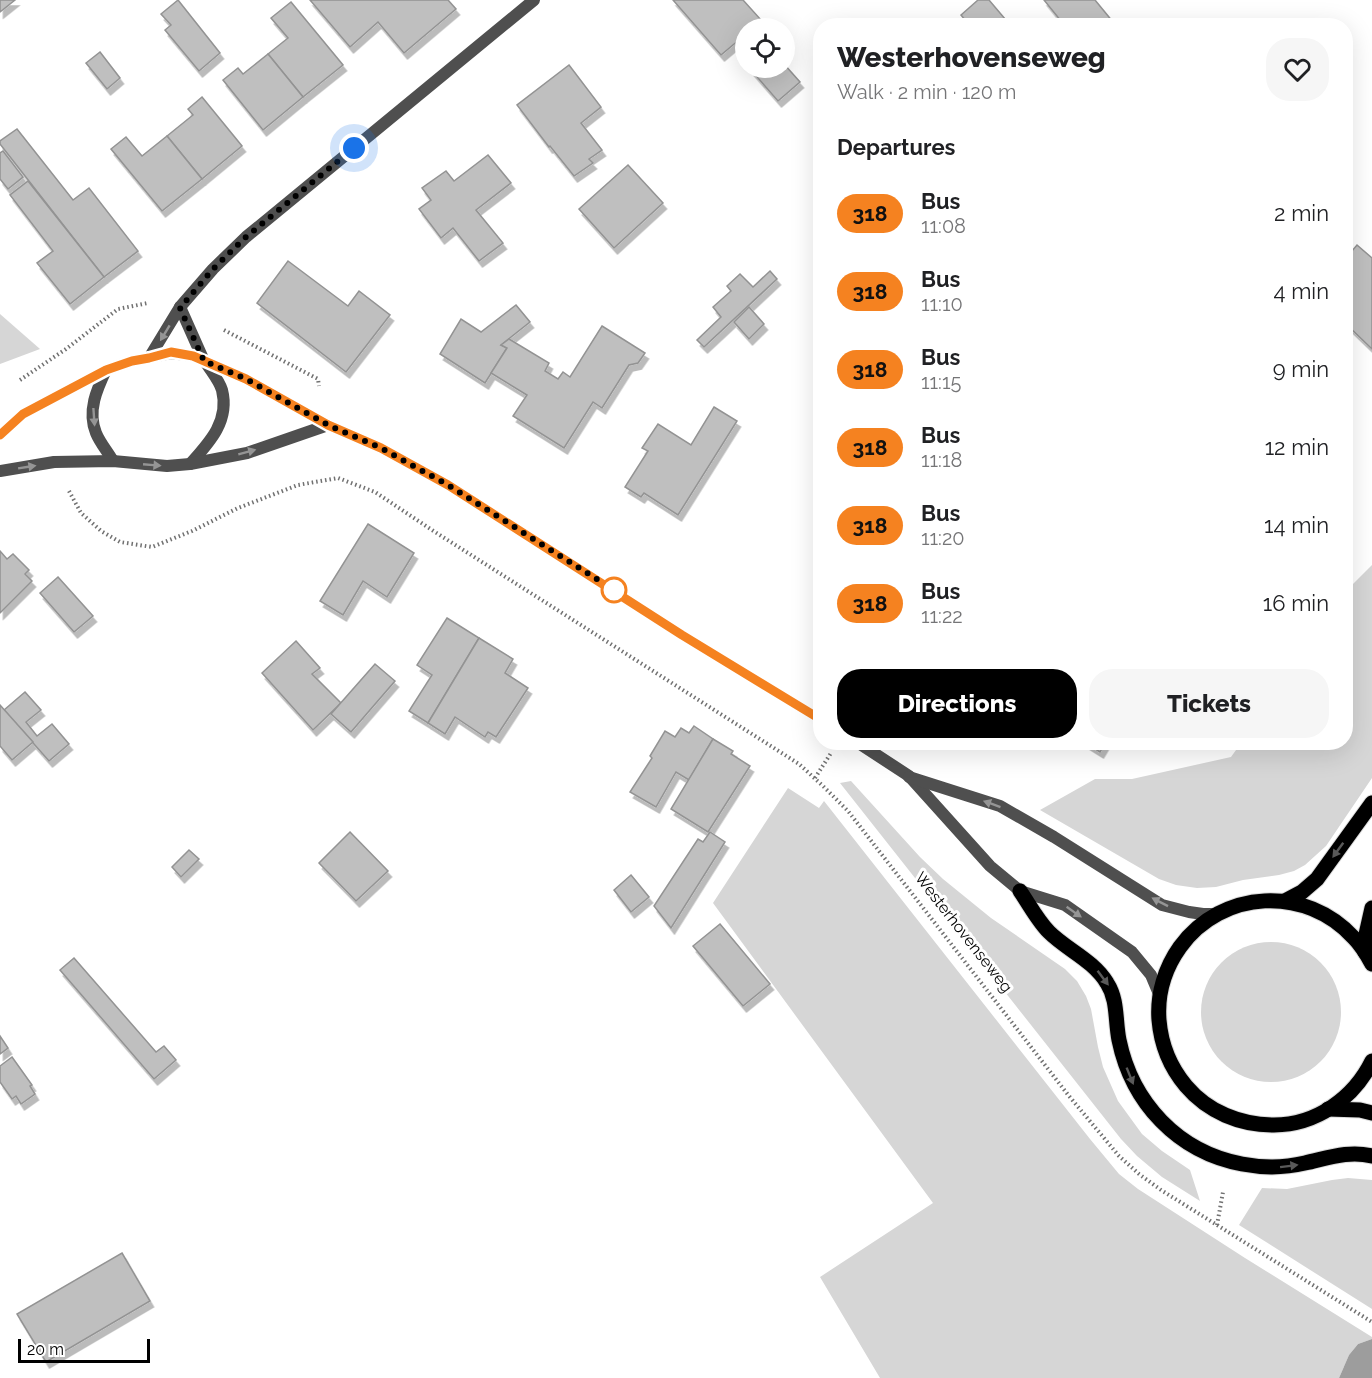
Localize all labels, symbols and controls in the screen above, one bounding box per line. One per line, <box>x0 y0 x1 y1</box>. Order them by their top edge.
map controls <box>735 18 795 78</box>
button: locate <box>735 18 795 78</box>
button: heart <box>1266 38 1329 101</box>
text: Westerhovenseweg <box>837 41 1106 74</box>
text: Walk · 2 min · 120 m <box>837 80 1016 104</box>
your location <box>339 133 369 163</box>
text: Departures <box>837 134 955 160</box>
text: Bus <box>921 188 960 214</box>
text: 2 min <box>1274 200 1329 226</box>
text: 318 <box>853 201 887 226</box>
text: 11:08 <box>921 214 966 238</box>
text: Bus <box>921 266 960 292</box>
text: 4 min <box>1274 278 1329 304</box>
text: 318 <box>853 279 887 304</box>
text: 11:10 <box>921 292 963 316</box>
one-way arrow <box>159 325 170 341</box>
text: Bus <box>921 344 960 370</box>
text: 9 min <box>1273 356 1329 382</box>
text: 318 <box>853 357 887 382</box>
text: 11:15 <box>921 370 961 394</box>
one-way arrow <box>89 408 99 427</box>
text: Bus <box>921 422 960 448</box>
text: 12 min <box>1265 434 1329 460</box>
text: 318 <box>853 435 887 460</box>
one-way arrow <box>238 447 256 456</box>
text: 11:18 <box>921 448 962 472</box>
one-way arrow <box>142 460 161 469</box>
one-way arrow <box>18 462 37 471</box>
text: Bus <box>921 500 960 526</box>
text: 14 min <box>1264 512 1329 538</box>
text: 318 <box>853 513 887 538</box>
text: 11:20 <box>921 526 965 550</box>
unlabelled marker <box>601 577 627 603</box>
text: Bus <box>921 578 960 604</box>
text: 16 min <box>1263 590 1329 616</box>
text: 318 <box>853 591 887 616</box>
text: 11:22 <box>921 604 963 628</box>
button: Directions <box>837 669 1077 738</box>
button: Tickets <box>1089 669 1329 738</box>
one-way arrow <box>983 798 1001 808</box>
one-way arrow <box>1332 842 1344 858</box>
street label: Westerhovenseweg <box>911 868 1016 996</box>
one-way arrow <box>1151 898 1169 908</box>
one-way arrow <box>1066 906 1082 918</box>
one-way arrow <box>1097 970 1109 986</box>
one-way arrow <box>1125 1068 1135 1086</box>
one-way arrow <box>1279 1161 1298 1170</box>
scale bar <box>18 1336 150 1364</box>
text: 20 m <box>27 1340 64 1359</box>

